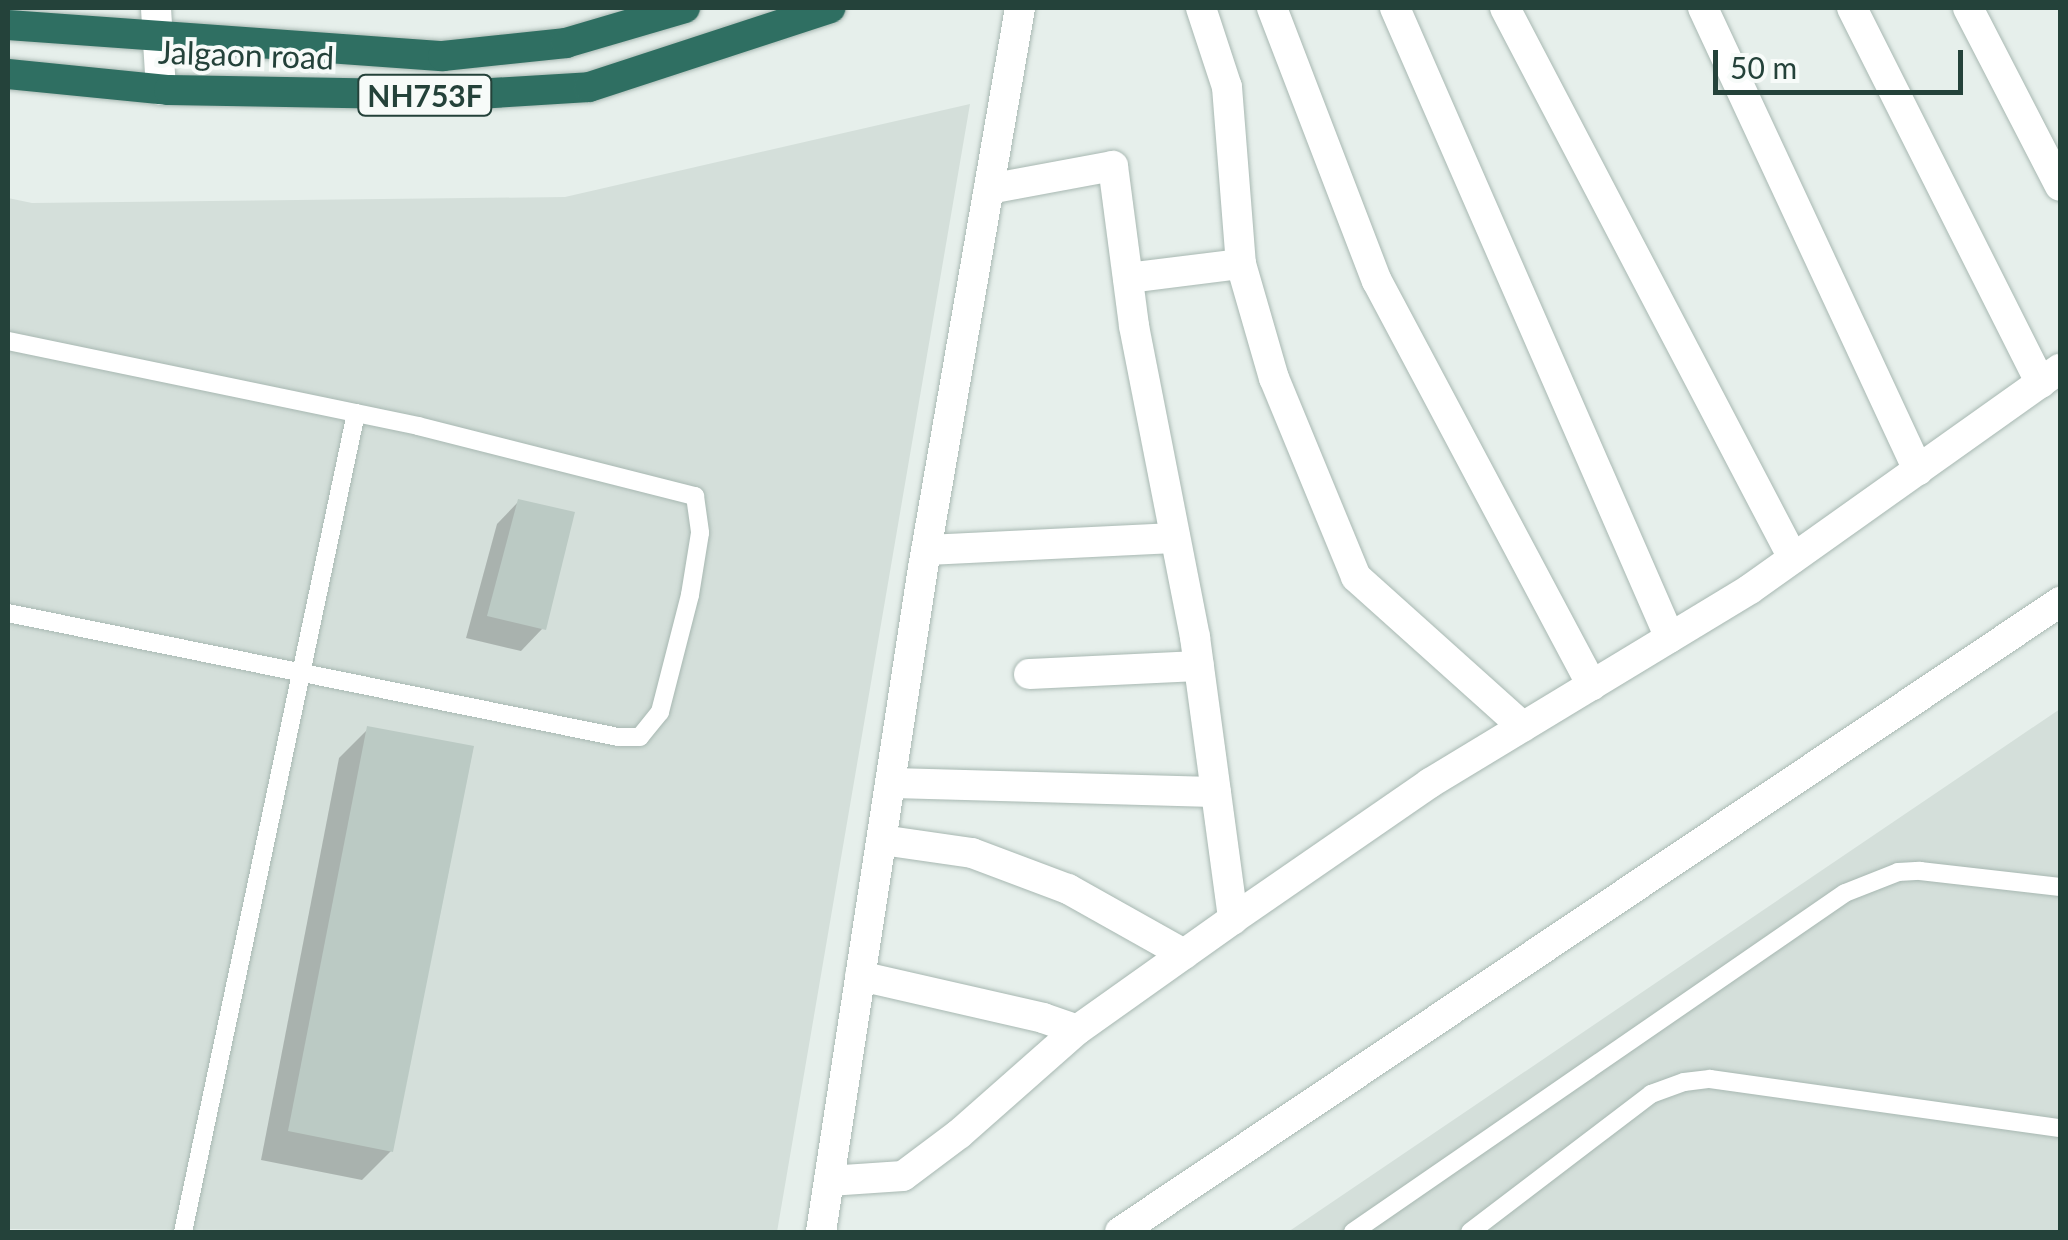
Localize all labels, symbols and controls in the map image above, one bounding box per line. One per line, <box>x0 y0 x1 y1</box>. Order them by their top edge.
scale bar <box>1718 30 1968 92</box>
street label: Jalgaon road <box>157 33 335 77</box>
text: 50 m <box>1730 49 1797 85</box>
road number: NH753F <box>355 70 495 120</box>

